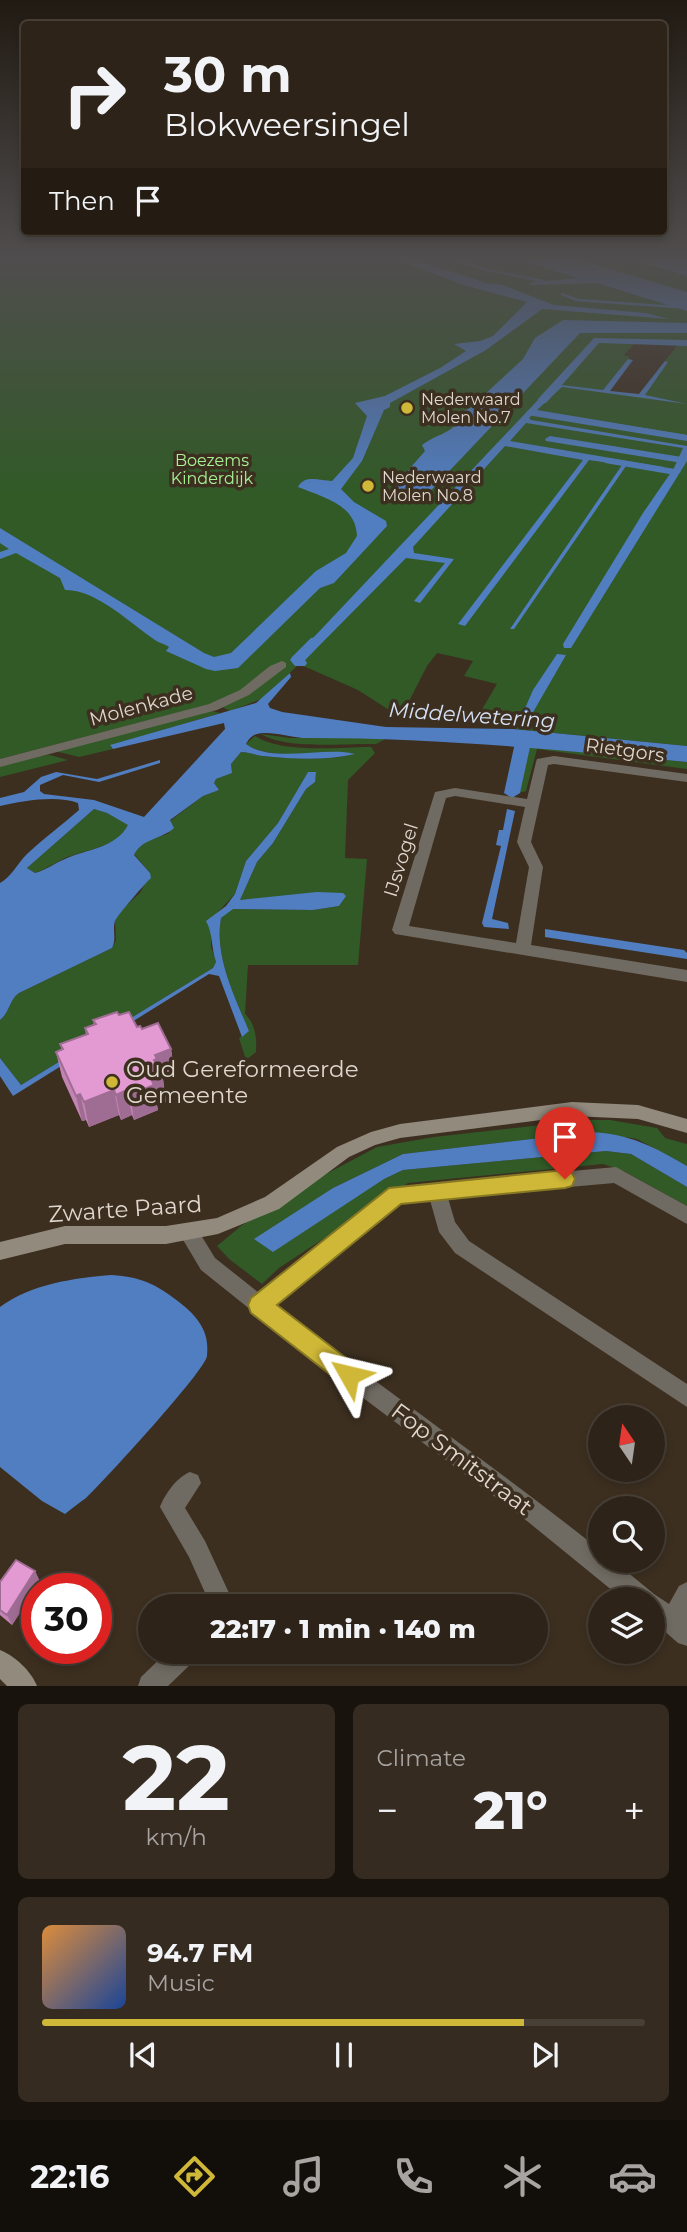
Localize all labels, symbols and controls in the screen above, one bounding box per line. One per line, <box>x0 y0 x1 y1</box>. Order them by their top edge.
text: 30 m <box>164 45 292 104</box>
icon: right <box>49 49 140 140</box>
text: Blokweersingel <box>164 105 410 144</box>
icon: arrive <box>129 182 167 220</box>
text: Then <box>49 185 115 217</box>
place label: Nederwaard Molen No.7 <box>421 390 521 427</box>
marker: Nederwaard Molen No.7 <box>399 400 415 416</box>
park label: Boezems Kinderdijk <box>171 451 254 488</box>
place label: Nederwaard Molen No.8 <box>382 468 482 505</box>
marker: Nederwaard Molen No.8 <box>360 478 376 494</box>
street label: Molenkade <box>87 681 195 731</box>
water label: Middelwetering <box>388 697 556 733</box>
street label: Rietgors <box>584 733 666 767</box>
street label: IJsvogel <box>379 820 423 900</box>
place label: Oud Gereformeerde Gemeente <box>126 1055 359 1109</box>
marker: Oud Gereformeerde Gemeente <box>104 1074 120 1090</box>
pin <box>535 1107 595 1179</box>
icon: arrive <box>546 1118 584 1156</box>
street label: Zwarte Paard <box>47 1190 203 1228</box>
position arrow <box>312 1338 386 1412</box>
street label: Fop Smitstraat <box>386 1397 538 1521</box>
north arrow <box>588 1405 665 1482</box>
map controls <box>588 1405 665 1664</box>
button: search <box>588 1496 665 1573</box>
speed limit sign: 30 <box>21 1573 112 1664</box>
button: layers <box>588 1587 665 1664</box>
text: 22:17 · 1 min · 140 m <box>210 1613 476 1645</box>
text: 22 <box>123 1722 230 1833</box>
text: Climate <box>377 1744 466 1772</box>
text: 21° <box>474 1779 548 1842</box>
text: − <box>377 1787 398 1834</box>
text: + <box>623 1787 645 1834</box>
text: km/h <box>146 1823 207 1851</box>
text: 94.7 FM <box>147 1937 253 1969</box>
text: Music <box>147 1969 215 1997</box>
icon: previous <box>124 2036 162 2074</box>
icon: pause <box>325 2036 363 2074</box>
icon: next <box>526 2036 564 2074</box>
icon: directions <box>170 2152 219 2201</box>
icon: music <box>279 2152 328 2201</box>
icon: phone <box>389 2152 438 2201</box>
icon: climate <box>498 2152 547 2201</box>
icon: car <box>608 2152 657 2201</box>
text: 22:16 <box>30 2157 109 2196</box>

